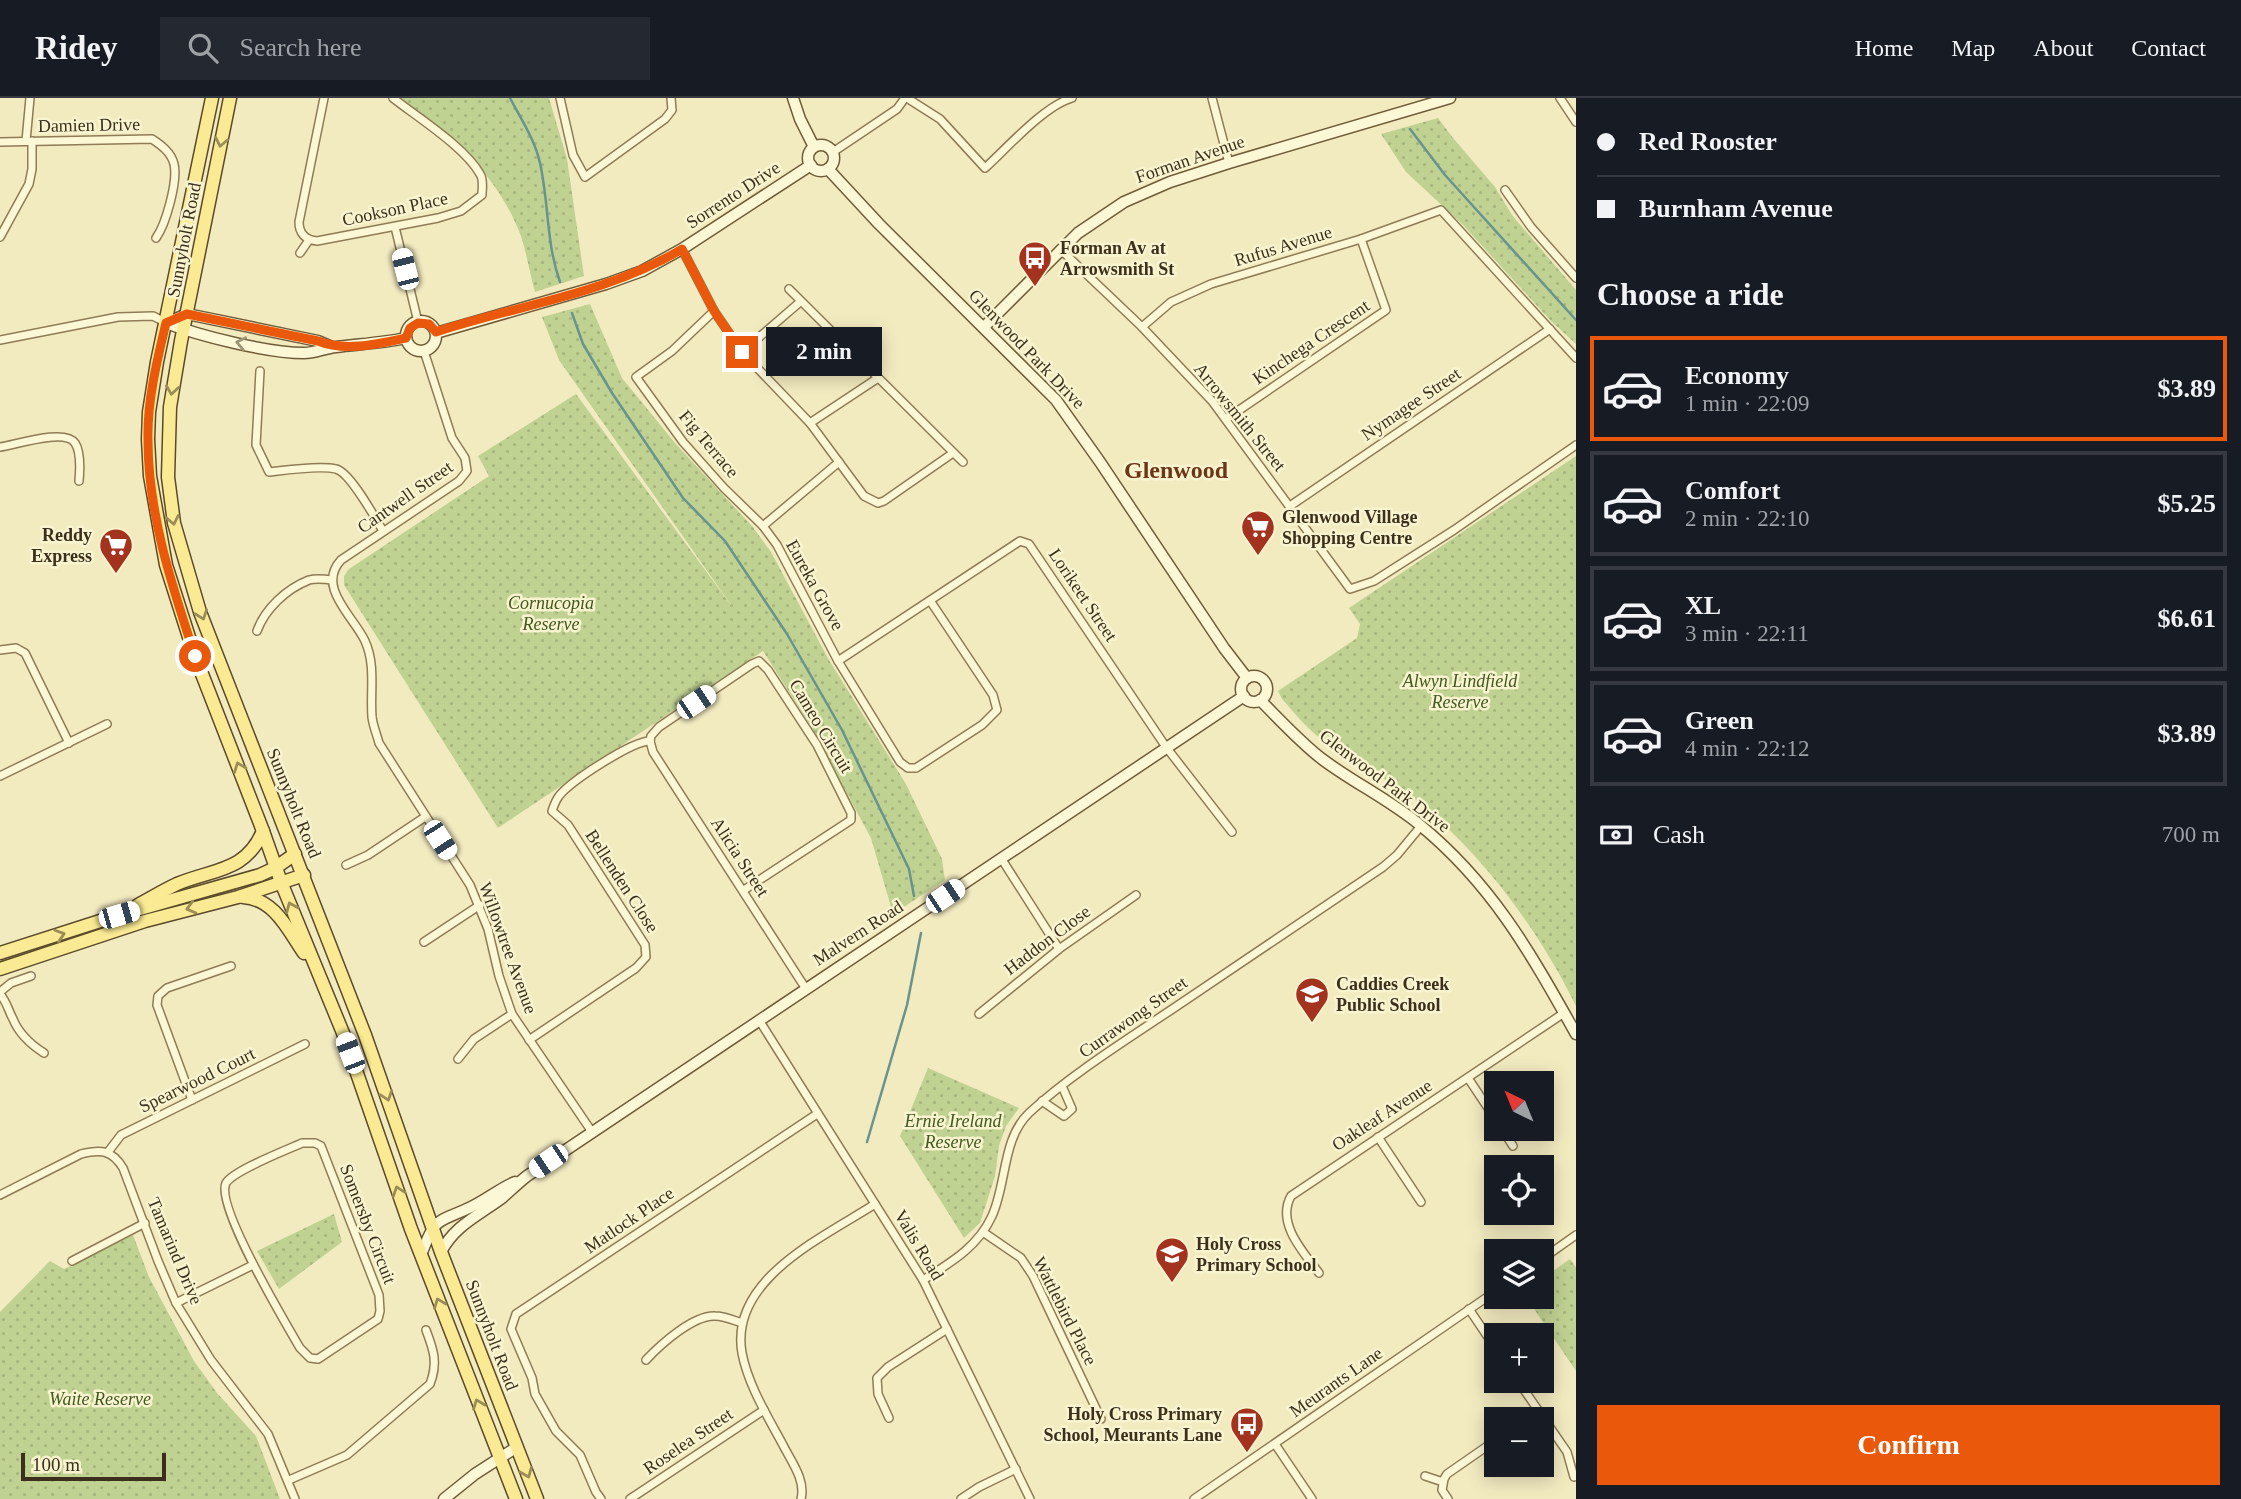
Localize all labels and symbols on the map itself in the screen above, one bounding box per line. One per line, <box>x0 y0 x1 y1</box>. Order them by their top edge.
street label: Damien Drive <box>38 114 140 136</box>
street label: Forman Avenue <box>1133 131 1247 187</box>
one-way arrow <box>214 137 229 148</box>
street label: Sorrento Drive <box>682 157 784 233</box>
street label: Sunnyholt Road <box>163 181 205 299</box>
street label: Cookson Place <box>340 188 450 230</box>
street label: Rufus Avenue <box>1232 222 1334 270</box>
place label: Forman Av at Arrowsmith St <box>1060 238 1174 279</box>
bus stop icon: Forman Av at Arrowsmith St <box>1016 239 1054 288</box>
car <box>390 246 421 292</box>
street label: Glenwood Park Drive <box>965 285 1089 413</box>
street label: Kinchega Crescent <box>1249 296 1373 388</box>
callout: 2 min <box>766 328 882 376</box>
one-way arrow <box>235 336 247 351</box>
route end <box>726 336 758 368</box>
street label: Arrowsmith Street <box>1190 359 1290 475</box>
street label: Nymagee Street <box>1358 363 1464 445</box>
one-way arrow <box>165 384 180 396</box>
street label: Fig Terrace <box>675 406 743 482</box>
street label: Cantwell Street <box>354 457 456 537</box>
district label: Glenwood <box>1124 457 1229 483</box>
place label: Glenwood Village Shopping Centre <box>1282 507 1418 548</box>
supermarket icon: Glenwood Village Shopping Centre <box>1239 508 1277 557</box>
one-way arrow <box>165 514 180 526</box>
place label: Reddy Express <box>31 525 92 566</box>
supermarket icon: Reddy Express <box>97 526 135 575</box>
street label: Eureka Grove <box>782 536 848 634</box>
street label: Lorikeet Street <box>1045 545 1121 645</box>
park label: Cornucopia Reserve <box>508 593 594 634</box>
one-way arrow <box>194 608 208 620</box>
route start <box>179 640 211 672</box>
park label: Alwyn Lindfield Reserve <box>1402 671 1518 712</box>
street label: Cameo Circuit <box>785 676 857 776</box>
car <box>673 682 720 722</box>
street label: Glenwood Park Drive <box>1316 725 1454 837</box>
street label: Sunnyholt Road <box>263 745 325 861</box>
one-way arrow <box>233 762 247 774</box>
street label: Alicia Street <box>707 814 773 900</box>
car <box>420 817 461 863</box>
street label: Bellenden Close <box>581 826 663 936</box>
car <box>922 876 969 916</box>
street label: Willowtree Avenue <box>475 880 541 1016</box>
street label: Malvern Road <box>809 896 907 970</box>
car <box>96 899 143 931</box>
one-way arrow <box>186 900 198 914</box>
street label: Haddon Close <box>1000 901 1094 979</box>
one-way arrow <box>285 902 299 914</box>
one-way arrow <box>53 928 65 943</box>
street label: Currawong Street <box>1075 972 1191 1062</box>
place label: Caddies Creek Public School <box>1336 974 1449 1015</box>
school or university icon: Caddies Creek Public School <box>1293 975 1331 1024</box>
car <box>333 1030 368 1076</box>
street label: Spearwood Court <box>136 1043 258 1117</box>
north arrow <box>1484 1071 1554 1141</box>
street label: Oakleaf Avenue <box>1328 1075 1436 1155</box>
one-way arrow <box>379 1089 393 1102</box>
park label: Ernie Ireland Reserve <box>904 1111 1002 1152</box>
car <box>525 1141 572 1181</box>
street label: Somersby Circuit <box>336 1161 400 1287</box>
street label: Matlock Place <box>581 1183 677 1257</box>
one-way arrow <box>392 1185 406 1197</box>
street label: Tamarind Drive <box>143 1195 207 1307</box>
street label: Valis Road <box>890 1206 948 1284</box>
place label: Holy Cross Primary School <box>1196 1234 1316 1275</box>
school or university icon: Holy Cross Primary School <box>1153 1235 1191 1284</box>
street label: Wattlebird Place <box>1029 1253 1101 1369</box>
street label: Sunnyholt Road <box>462 1277 522 1393</box>
one-way arrow <box>434 1297 448 1309</box>
street label: Meurants Lane <box>1286 1343 1386 1421</box>
park label: Waite Reserve <box>49 1389 151 1409</box>
one-way arrow <box>473 1399 487 1411</box>
street label: Roselea Street <box>640 1404 736 1478</box>
place label: Holy Cross Primary School, Meurants Lane <box>1043 1404 1222 1445</box>
bus stop icon: Holy Cross Primary School, Meurants Lane <box>1228 1405 1266 1454</box>
scale bar <box>21 1450 166 1482</box>
one-way arrow <box>518 1467 532 1479</box>

